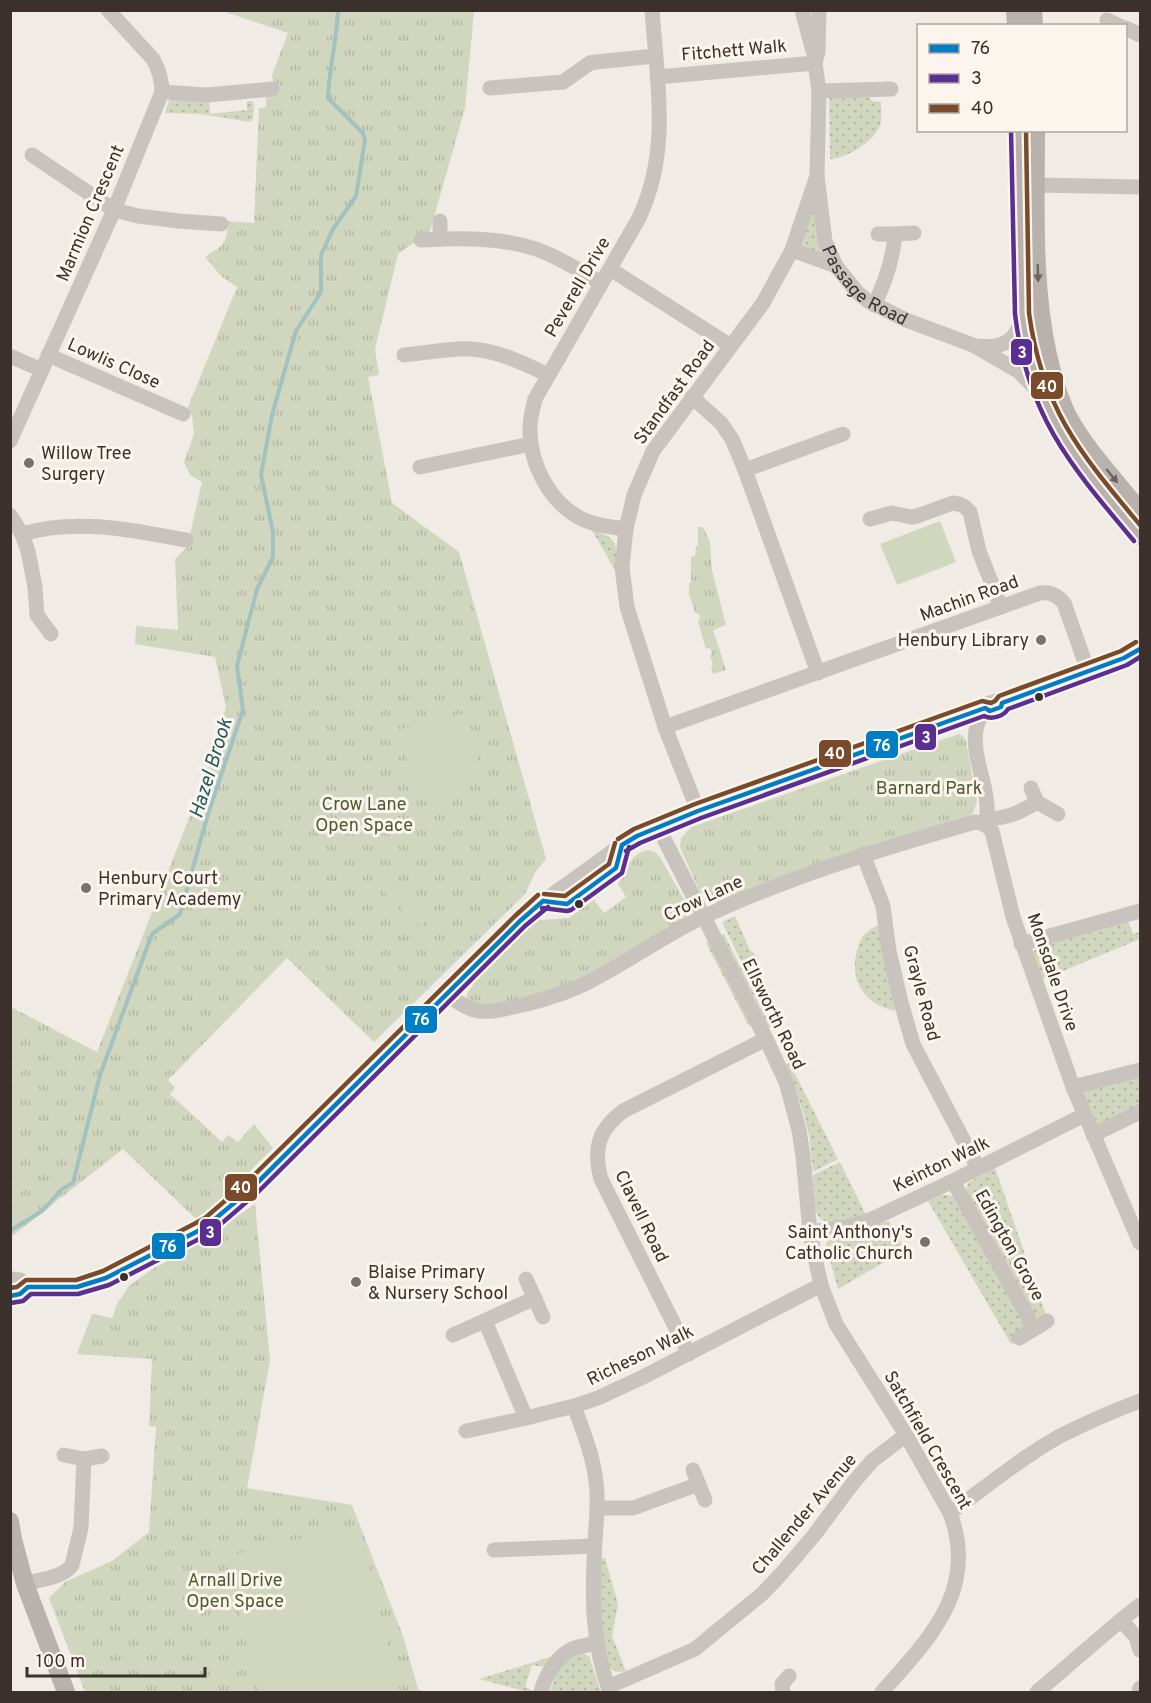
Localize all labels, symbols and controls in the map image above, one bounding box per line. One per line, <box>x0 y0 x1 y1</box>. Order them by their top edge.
legend <box>917 24 1127 132</box>
street label: Fitchett Walk <box>680 35 788 68</box>
text: 76 <box>971 38 990 61</box>
text: 3 <box>971 68 982 91</box>
text: 40 <box>971 98 994 121</box>
street label: Marmion Crescent <box>52 142 131 285</box>
street label: Peverell Drive <box>540 233 616 342</box>
street label: Passage Road <box>815 242 911 332</box>
one-way arrow <box>1033 263 1042 282</box>
street label: Lowlis Close <box>64 334 163 395</box>
street label: Standfast Road <box>630 336 721 450</box>
line badge: 3 <box>1010 338 1033 366</box>
text: 3 <box>1017 344 1027 364</box>
line badge: 40 <box>1030 371 1064 400</box>
text: 40 <box>1037 378 1057 398</box>
place label: Willow Tree Surgery <box>41 443 132 487</box>
marker: Willow Tree Surgery <box>22 456 36 470</box>
one-way arrow <box>1106 468 1119 484</box>
street label: Machin Road <box>917 571 1022 628</box>
place label: Henbury Library <box>897 630 1029 653</box>
marker: Henbury Library <box>1034 633 1048 647</box>
unlabelled marker <box>1033 691 1045 703</box>
water label: Hazel Brook <box>184 714 240 822</box>
line badge: 3 <box>914 723 937 751</box>
text: 3 <box>921 729 931 749</box>
line badge: 76 <box>865 730 899 759</box>
text: 76 <box>873 737 891 757</box>
line badge: 40 <box>818 739 852 768</box>
text: 40 <box>825 745 845 765</box>
park label: Barnard Park <box>876 778 982 801</box>
park label: Crow Lane Open Space <box>315 794 413 838</box>
place label: Henbury Court Primary Academy <box>98 868 241 912</box>
street label: Crow Lane <box>660 871 747 928</box>
marker: Henbury Court Primary Academy <box>79 881 93 895</box>
unlabelled marker <box>573 898 585 910</box>
street label: Monsdale Drive <box>1021 910 1083 1035</box>
street label: Grayle Road <box>897 943 944 1044</box>
street label: Ellsworth Road <box>736 955 809 1074</box>
line badge: 76 <box>404 1005 438 1034</box>
text: 76 <box>412 1011 430 1031</box>
street label: Keinton Walk <box>890 1132 994 1199</box>
street label: Clavell Road <box>608 1167 673 1267</box>
line badge: 40 <box>224 1173 258 1202</box>
text: 40 <box>231 1179 251 1199</box>
street label: Edington Grove <box>969 1186 1049 1306</box>
line badge: 3 <box>199 1218 222 1247</box>
place label: Saint Anthony's Catholic Church <box>785 1222 913 1266</box>
text: 3 <box>205 1224 215 1244</box>
line badge: 76 <box>151 1232 186 1260</box>
marker: Saint Anthony's Catholic Church <box>918 1235 932 1249</box>
text: 76 <box>159 1238 177 1258</box>
place label: Blaise Primary & Nursery School <box>368 1262 508 1306</box>
unlabelled marker <box>118 1271 130 1283</box>
marker: Blaise Primary & Nursery School <box>349 1275 363 1289</box>
street label: Richeson Walk <box>583 1321 698 1392</box>
street label: Satchfield Crescent <box>878 1367 976 1514</box>
street label: Challender Avenue <box>748 1449 863 1580</box>
park label: Arnall Drive Open Space <box>186 1570 284 1614</box>
scale bar <box>27 1640 206 1678</box>
text: 100 m <box>36 1651 85 1674</box>

